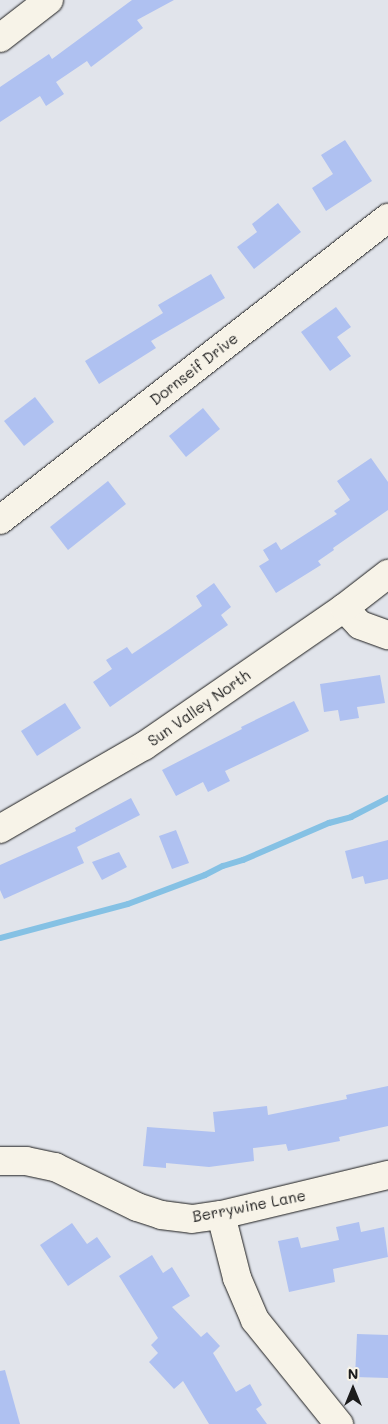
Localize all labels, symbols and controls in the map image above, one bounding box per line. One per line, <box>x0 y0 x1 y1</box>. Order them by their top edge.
street label: Dornseif Drive <box>147 329 241 409</box>
street label: Sun Valley North <box>144 666 254 750</box>
street label: Berrywine Lane <box>191 1186 307 1226</box>
north arrow <box>328 1364 378 1414</box>
text: N <box>348 1364 358 1383</box>

